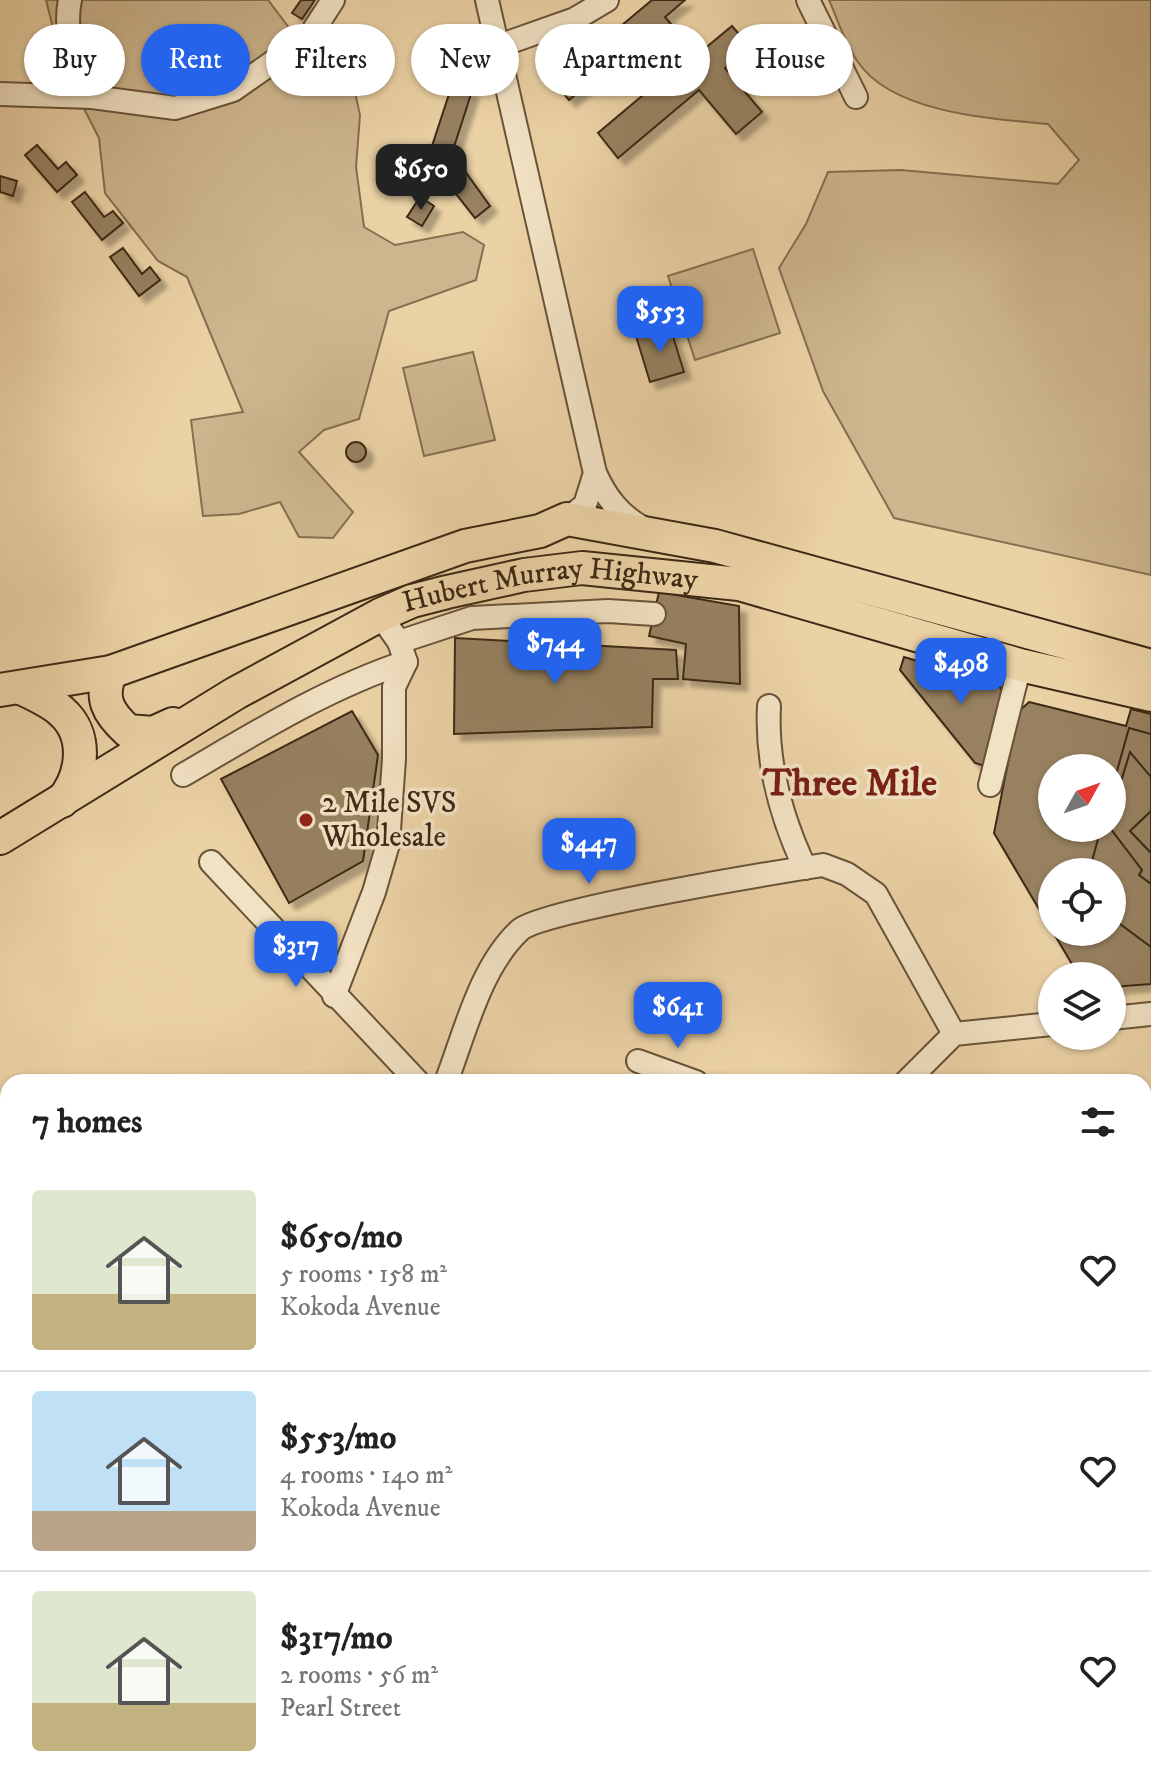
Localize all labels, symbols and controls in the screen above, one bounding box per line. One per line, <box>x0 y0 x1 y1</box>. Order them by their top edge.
chip: Buy <box>24 24 125 96</box>
chip: Rent <box>141 24 250 96</box>
chip: Filters <box>266 24 395 96</box>
chip: New <box>411 24 519 96</box>
chip: Apartment <box>535 24 710 96</box>
chip: House <box>726 24 853 96</box>
pin: $650 <box>374 144 468 212</box>
text: $650 <box>394 153 448 186</box>
pin: $553 <box>613 286 707 354</box>
text: $553 <box>635 295 685 328</box>
street label: Hubert Murray Highway <box>398 549 700 621</box>
pin: $744 <box>508 618 602 686</box>
text: $744 <box>526 627 584 660</box>
pin: $498 <box>914 638 1008 706</box>
text: $498 <box>933 647 989 680</box>
north arrow <box>1038 754 1126 842</box>
map controls <box>1038 754 1126 1050</box>
district label: Three Mile <box>762 760 937 808</box>
place label: 2 Mile SVS Wholesale <box>321 785 457 856</box>
marker: 2 Mile SVS Wholesale <box>297 811 315 829</box>
pin: $447 <box>542 818 636 886</box>
text: $447 <box>561 827 617 860</box>
button: locate <box>1038 858 1126 946</box>
pin: $317 <box>249 921 343 989</box>
text: $317 <box>272 930 320 963</box>
button: layers <box>1038 962 1126 1050</box>
pin: $641 <box>631 982 725 1050</box>
text: $641 <box>652 991 704 1024</box>
icon: filters <box>1076 1100 1120 1144</box>
text: 7 homes <box>32 1101 142 1143</box>
text: $650/mo <box>280 1216 403 1258</box>
icon: home <box>96 1222 192 1318</box>
icon: heart <box>1076 1248 1120 1292</box>
text: 5 rooms · 158 m² <box>280 1258 447 1291</box>
text: Kokoda Avenue <box>280 1291 440 1324</box>
text: $553/mo <box>280 1417 396 1459</box>
icon: home <box>96 1423 192 1519</box>
icon: heart <box>1076 1449 1120 1493</box>
text: 4 rooms · 140 m² <box>280 1459 452 1492</box>
text: Kokoda Avenue <box>280 1492 440 1525</box>
text: $317/mo <box>280 1617 393 1659</box>
icon: home <box>96 1623 192 1719</box>
icon: heart <box>1076 1649 1120 1693</box>
text: 2 rooms · 56 m² <box>280 1659 438 1692</box>
text: Pearl Street <box>280 1692 401 1725</box>

